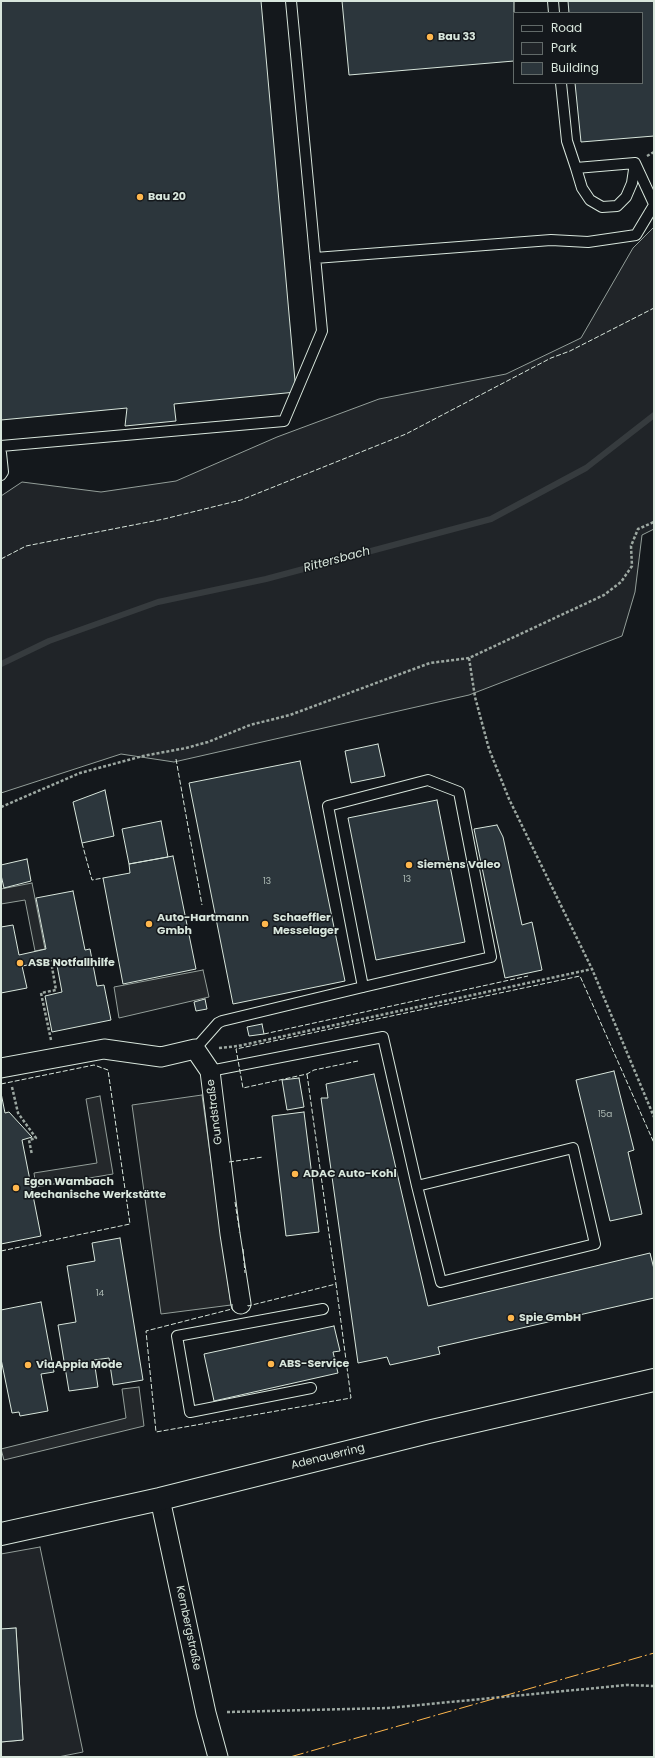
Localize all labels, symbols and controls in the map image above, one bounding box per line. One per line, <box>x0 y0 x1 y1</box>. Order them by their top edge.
legend <box>513 12 643 84</box>
text: Road <box>551 19 582 36</box>
place label: Bau 33 <box>438 30 476 44</box>
marker: Bau 33 <box>425 32 435 42</box>
text: Park <box>551 39 577 56</box>
text: Building <box>551 59 599 76</box>
place label: Bau 20 <box>148 190 186 204</box>
marker: Bau 20 <box>135 192 145 202</box>
water label: Rittersbach <box>302 544 372 576</box>
place label: Siemens Valeo <box>417 858 501 872</box>
marker: Siemens Valeo <box>404 860 414 870</box>
house number: 13 <box>403 875 411 885</box>
house number: 13 <box>263 877 271 887</box>
place label: Auto-Hartmann Gmbh <box>157 911 249 937</box>
place label: Schaeffler Messelager <box>273 911 339 937</box>
marker: Auto-Hartmann Gmbh <box>144 919 154 929</box>
marker: Schaeffler Messelager <box>260 919 270 929</box>
place label: ASB Notfallhilfe <box>28 956 115 970</box>
marker: ASB Notfallhilfe <box>15 958 25 968</box>
street label: Gundstraße <box>204 1079 226 1145</box>
house number: 15a <box>598 1110 612 1120</box>
place label: ADAC Auto-Kohl <box>303 1167 397 1181</box>
marker: ADAC Auto-Kohl <box>290 1169 300 1179</box>
place label: Egon Wambach Mechanische Werkstätte <box>24 1175 166 1201</box>
marker: Egon Wambach Mechanische Werkstätte <box>11 1183 21 1193</box>
house number: 14 <box>96 1289 104 1299</box>
place label: Spie GmbH <box>519 1311 581 1325</box>
marker: Spie GmbH <box>506 1313 516 1323</box>
place label: ABS-Service <box>279 1357 349 1371</box>
place label: ViaAppia Mode <box>36 1358 122 1372</box>
marker: ABS-Service <box>266 1359 276 1369</box>
marker: ViaAppia Mode <box>23 1360 33 1370</box>
street label: Adenauerring <box>290 1441 366 1473</box>
street label: Kernbergstraße <box>173 1585 203 1671</box>

